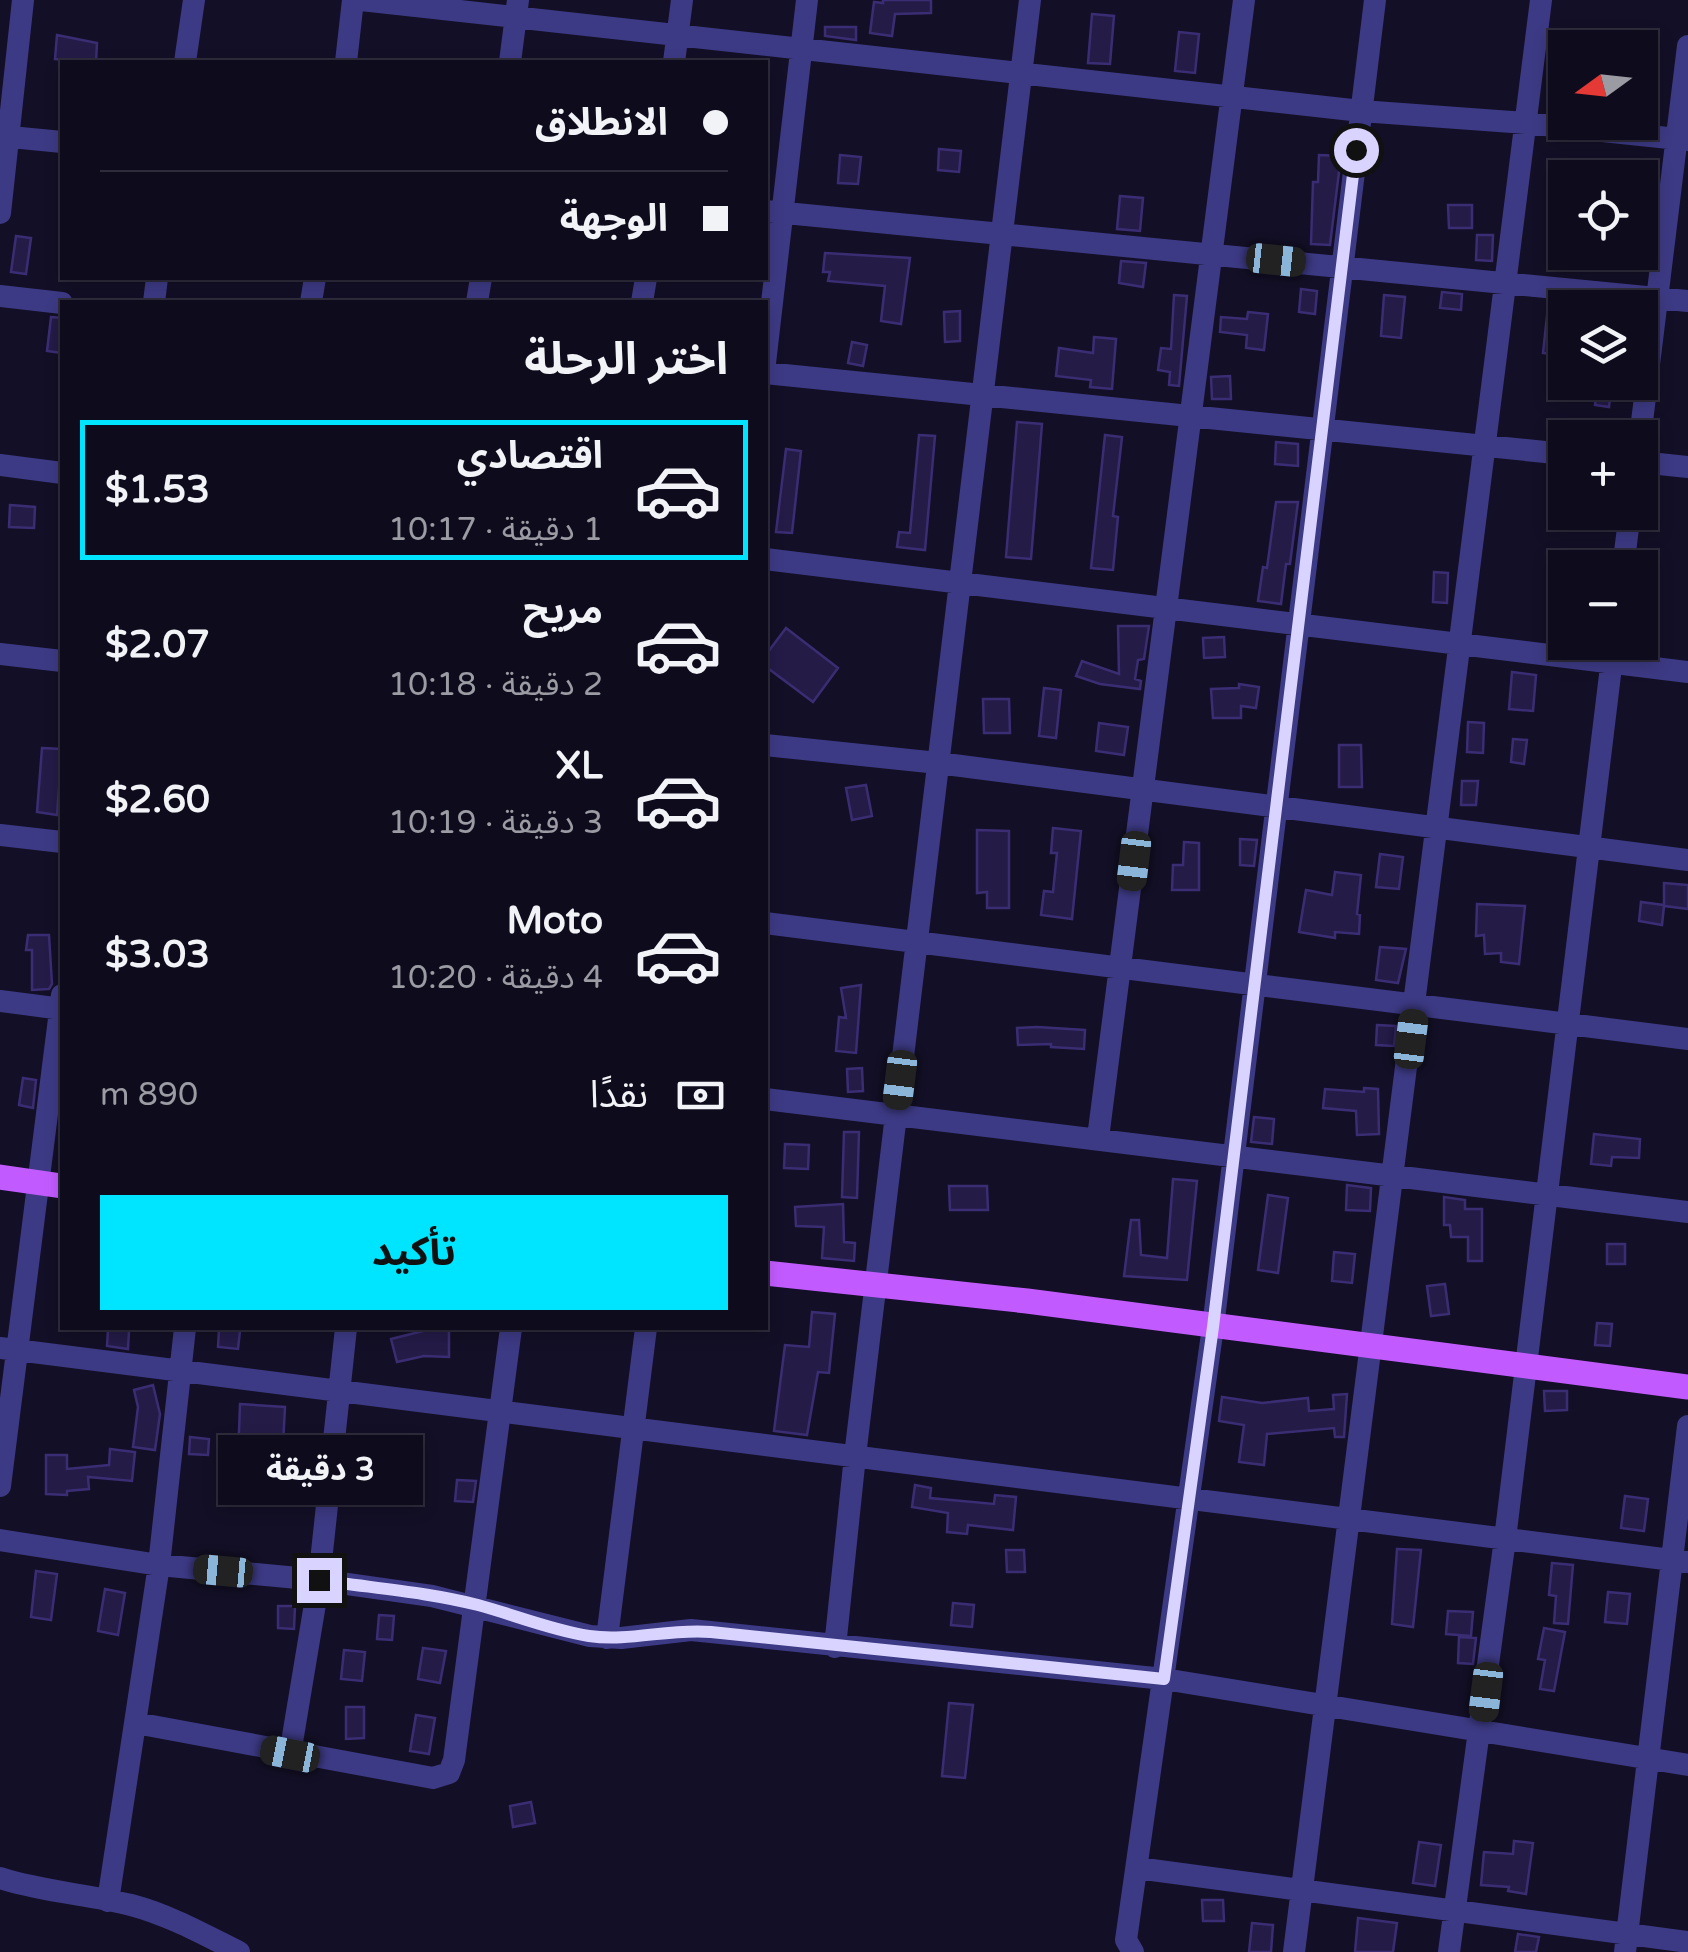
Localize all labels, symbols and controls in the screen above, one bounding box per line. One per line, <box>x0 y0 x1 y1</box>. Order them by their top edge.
north arrow <box>1548 30 1658 140</box>
map controls <box>1548 30 1658 660</box>
text: الانطلاق <box>535 100 668 146</box>
route start <box>1334 128 1379 173</box>
button: locate <box>1548 160 1658 270</box>
text: الوجهة <box>560 196 668 242</box>
car <box>1245 242 1307 278</box>
button: layers <box>1548 290 1658 400</box>
text: اختر الرحلة <box>524 333 728 387</box>
button: + <box>1548 420 1658 530</box>
text: اقتصادي <box>457 433 603 479</box>
icon: car <box>633 445 723 535</box>
text: $1.53 <box>105 467 210 513</box>
text: 1 دقيقة · 10:17 <box>388 511 603 549</box>
button: − <box>1548 550 1658 660</box>
text: مريح <box>523 588 603 634</box>
icon: car <box>633 600 723 690</box>
text: $2.07 <box>105 622 210 668</box>
text: 2 دقيقة · 10:18 <box>388 666 603 704</box>
text: XL <box>556 743 603 789</box>
icon: car <box>633 755 723 845</box>
text: $2.60 <box>105 777 210 823</box>
text: 3 دقيقة · 10:19 <box>388 804 603 842</box>
car <box>1115 829 1153 893</box>
text: Moto <box>507 898 603 944</box>
icon: car <box>633 910 723 1000</box>
text: $3.03 <box>105 932 210 978</box>
text: 4 دقيقة · 10:20 <box>388 959 603 997</box>
car <box>1392 1007 1430 1071</box>
car <box>881 1048 919 1112</box>
icon: cash <box>673 1068 728 1123</box>
text: نقدًا <box>590 1072 648 1118</box>
text: 890 m <box>100 1076 198 1114</box>
button: تأكيد <box>100 1195 728 1310</box>
callout: 3 دقيقة <box>216 1435 422 1505</box>
text: 3 دقيقة <box>266 1451 375 1489</box>
car <box>192 1553 254 1589</box>
route end <box>297 1558 342 1603</box>
car <box>1467 1660 1505 1724</box>
car <box>258 1734 322 1774</box>

